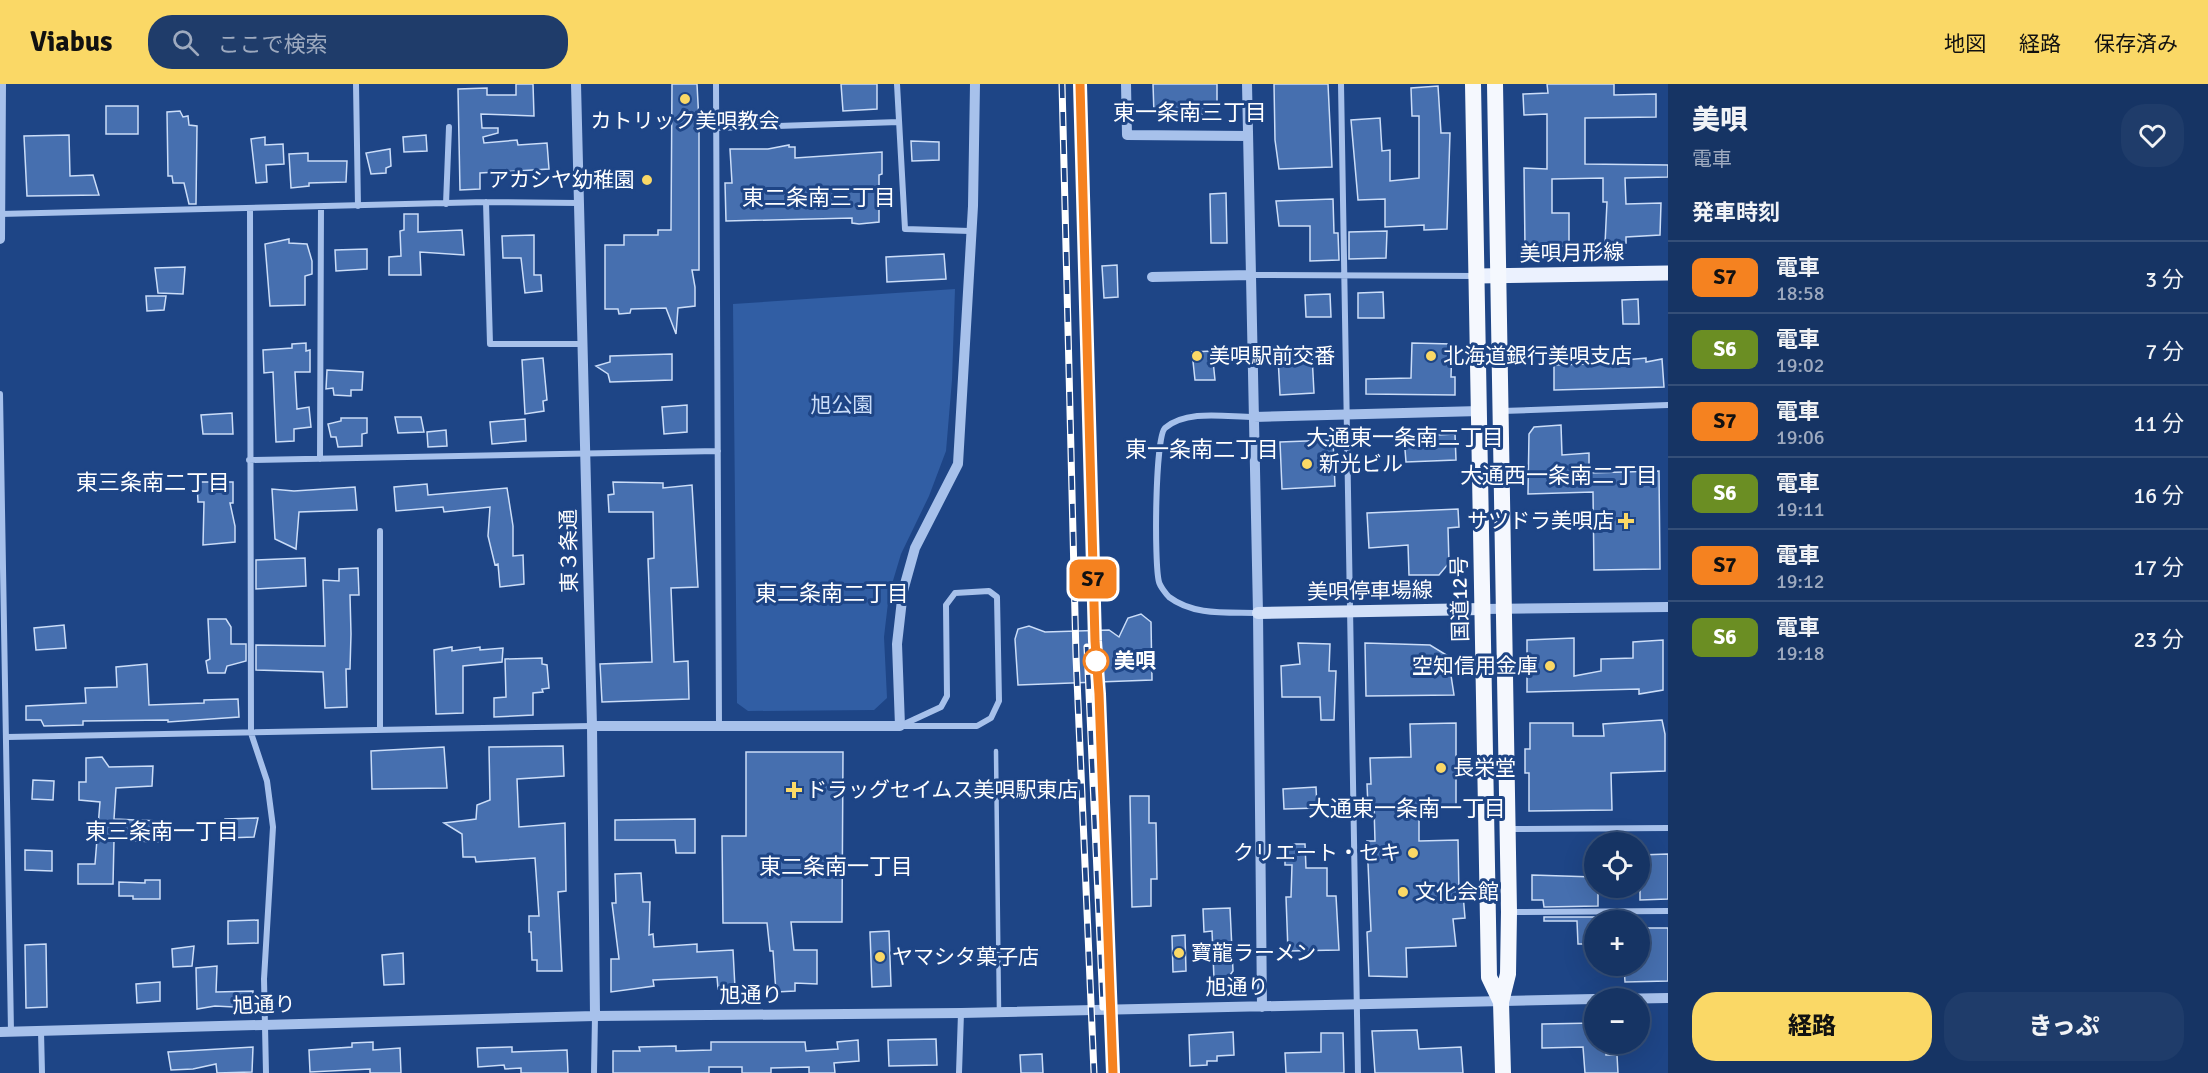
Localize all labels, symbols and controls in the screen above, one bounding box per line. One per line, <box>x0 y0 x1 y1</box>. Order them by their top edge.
search box <box>148 15 568 69</box>
text: Viabus <box>30 25 112 59</box>
icon: search <box>169 26 202 59</box>
text: ここで検索 <box>217 31 327 58</box>
text: 地図 <box>1944 31 1986 57</box>
text: 経路 <box>2019 31 2061 57</box>
text: 保存済み <box>2094 31 2178 57</box>
marker: カトリック美唄教会 <box>678 92 692 106</box>
district label: 東一条南三丁目 <box>1113 99 1267 126</box>
text: 美唄 <box>1692 103 1748 137</box>
button: heart <box>2121 104 2184 167</box>
place label: カトリック美唄教会 <box>591 108 780 134</box>
text: 電車 <box>1692 147 1732 172</box>
place label: アカシヤ幼稚園 <box>488 167 635 193</box>
marker: アカシヤ幼稚園 <box>640 173 654 187</box>
district label: 東二条南三丁目 <box>742 184 896 211</box>
text: 発車時刻 <box>1692 199 1780 226</box>
street label: 美唄月形線 <box>1519 239 1625 267</box>
text: 電車 <box>1776 254 1820 281</box>
text: S7 <box>1713 264 1737 290</box>
text: 3 分 <box>2145 266 2184 293</box>
text: 18:58 <box>1776 281 1825 306</box>
text: 電車 <box>1776 326 1820 353</box>
text: S6 <box>1713 336 1737 362</box>
text: 7 分 <box>2145 338 2184 365</box>
place label: 美唄駅前交番 <box>1209 343 1335 369</box>
place label: 北海道銀行美唄支店 <box>1443 343 1632 369</box>
marker: 美唄駅前交番 <box>1190 349 1204 363</box>
marker: 北海道銀行美唄支店 <box>1424 349 1438 363</box>
text: 19:02 <box>1776 353 1825 378</box>
park label: 旭公園 <box>811 392 874 418</box>
text: 電車 <box>1776 398 1820 425</box>
text: S7 <box>1713 408 1737 434</box>
text: 11 分 <box>2133 410 2184 437</box>
district label: 大通東一条南二丁目 <box>1306 424 1504 451</box>
text: 19:06 <box>1776 425 1825 450</box>
district label: 東一条南二丁目 <box>1125 436 1279 463</box>
place label: 新光ビル <box>1319 451 1403 477</box>
marker: 新光ビル <box>1300 457 1314 471</box>
district label: 大通西一条南二丁目 <box>1460 462 1658 489</box>
district label: 東三条南二丁目 <box>76 469 230 496</box>
text: 電車 <box>1776 470 1820 497</box>
text: S6 <box>1713 480 1737 506</box>
text: 16 分 <box>2133 482 2184 509</box>
text: 19:11 <box>1776 497 1825 522</box>
place label: サツドラ美唄店 <box>1467 508 1614 534</box>
street label: 東３条通 <box>555 509 583 593</box>
marker: サツドラ美唄店 <box>1619 514 1633 528</box>
text: 電車 <box>1776 542 1820 569</box>
text: S7 <box>1713 552 1737 578</box>
text: 17 分 <box>2133 554 2184 581</box>
street label: 国道12号 <box>1446 556 1474 642</box>
line badge: S7 <box>1066 560 1120 598</box>
text: S7 <box>1081 566 1105 592</box>
text: 19:12 <box>1776 569 1825 594</box>
street label: 美唄停車場線 <box>1307 577 1433 605</box>
district label: 東二条南二丁目 <box>755 580 909 607</box>
text: 電車 <box>1776 614 1820 641</box>
text: S6 <box>1713 624 1737 650</box>
text: 23 分 <box>2133 626 2184 653</box>
text: 19:18 <box>1776 641 1825 666</box>
marker: 美唄 <box>1083 648 1109 674</box>
place label: 美唄 <box>1114 648 1156 674</box>
place label: 空知信用金庫 <box>1412 653 1538 679</box>
marker: 空知信用金庫 <box>1543 659 1557 673</box>
place label: 長栄堂 <box>1453 755 1516 781</box>
marker: 長栄堂 <box>1434 761 1448 775</box>
place label: ドラッグセイムス美唄駅東店 <box>806 777 1079 803</box>
marker: ドラッグセイムス美唄駅東店 <box>787 783 801 797</box>
district label: 大通東一条南一丁目 <box>1308 795 1506 822</box>
district label: 東三条南一丁目 <box>85 818 239 845</box>
map controls <box>1584 832 1650 1054</box>
button: locate <box>1584 832 1650 898</box>
place label: クリエート・セキ <box>1233 840 1401 866</box>
marker: クリエート・セキ <box>1406 846 1420 860</box>
district label: 東二条南一丁目 <box>759 853 913 880</box>
place label: 文化会館 <box>1415 879 1499 905</box>
marker: 文化会館 <box>1396 885 1410 899</box>
button: + <box>1584 910 1650 976</box>
place label: 寶龍ラーメン <box>1191 940 1316 966</box>
place label: ヤマシタ菓子店 <box>892 944 1039 970</box>
marker: 寶龍ラーメン <box>1172 946 1186 960</box>
marker: ヤマシタ菓子店 <box>873 950 887 964</box>
street label: 旭通り <box>1206 974 1269 1000</box>
street label: 旭通り <box>720 982 783 1008</box>
button: − <box>1584 988 1650 1054</box>
street label: 旭通り <box>232 991 296 1019</box>
button: 経路 <box>1692 992 1932 1061</box>
button: きっぷ <box>1944 992 2184 1061</box>

